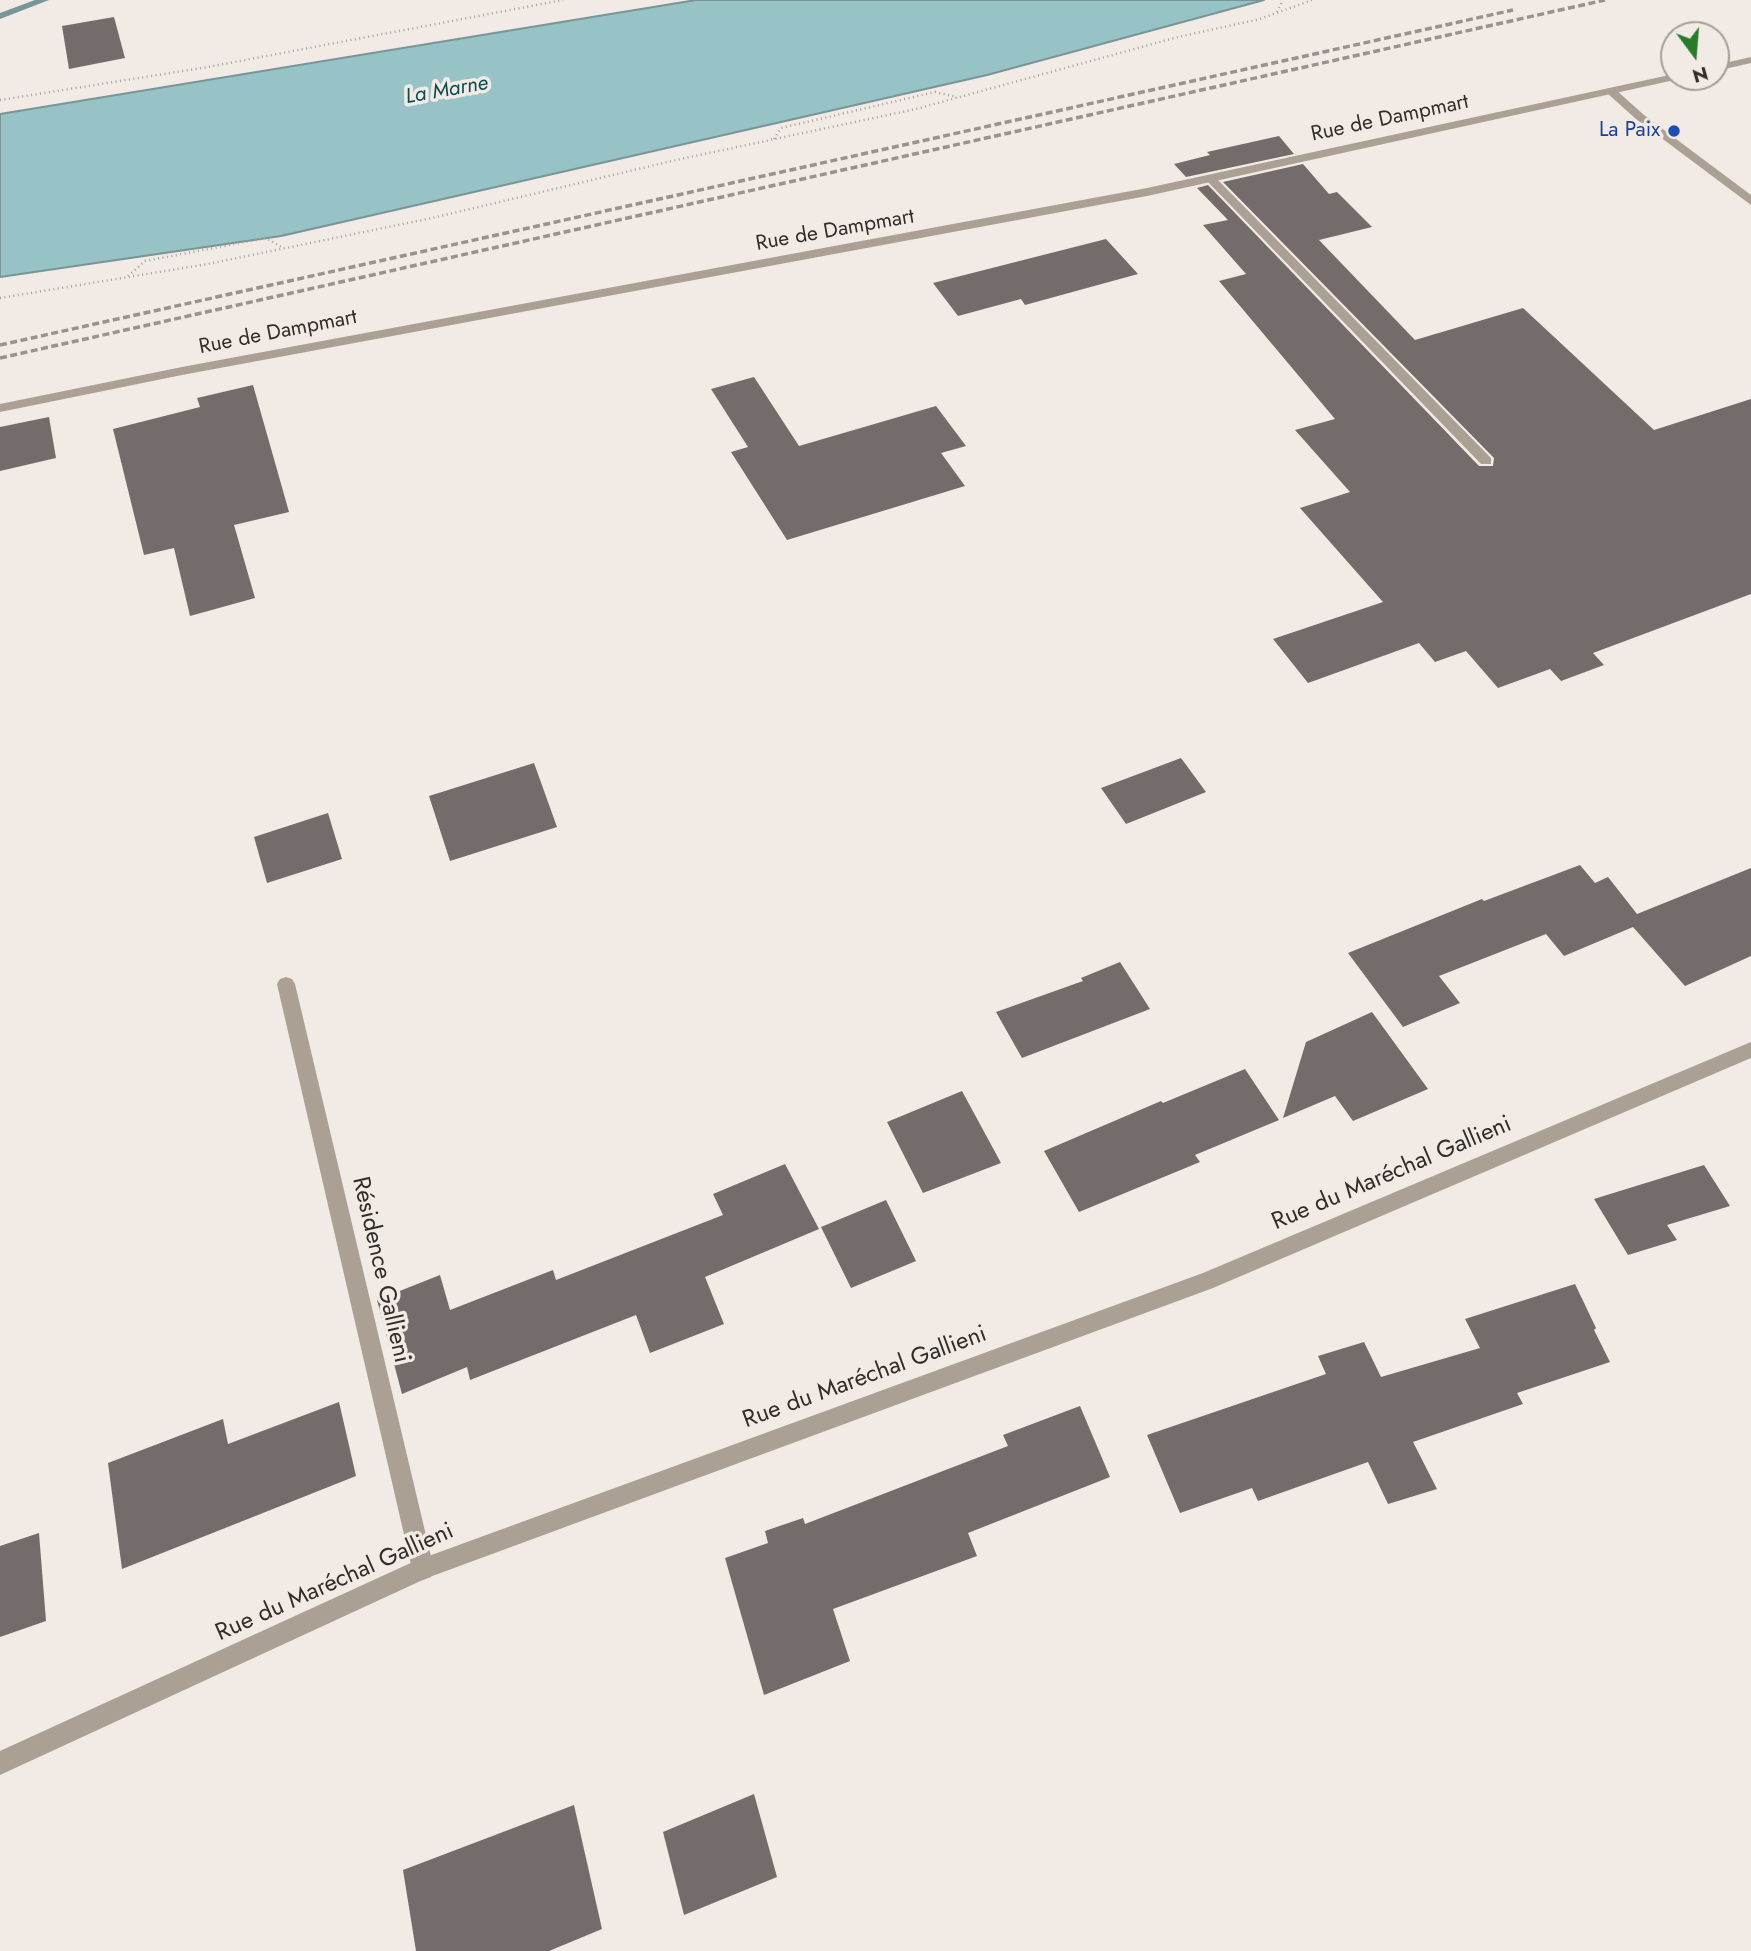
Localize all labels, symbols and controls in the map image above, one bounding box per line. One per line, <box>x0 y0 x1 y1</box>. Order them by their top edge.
north arrow <box>1660 21 1730 91</box>
text: N <box>1689 60 1711 90</box>
water label: La Marne <box>404 71 490 111</box>
street label: Rue de Dampmart <box>1309 90 1471 148</box>
place label: La Paix <box>1599 118 1660 144</box>
marker: La Paix <box>1666 123 1682 139</box>
street label: Rue de Dampmart <box>754 205 916 257</box>
street label: Rue de Dampmart <box>197 305 359 361</box>
street label: Rue du Maréchal Gallieni <box>1268 1110 1516 1238</box>
street label: Résidence Gallieni <box>345 1174 415 1366</box>
street label: Rue du Maréchal Gallieni <box>739 1320 991 1436</box>
street label: Rue du Maréchal Gallieni <box>212 1518 458 1648</box>

